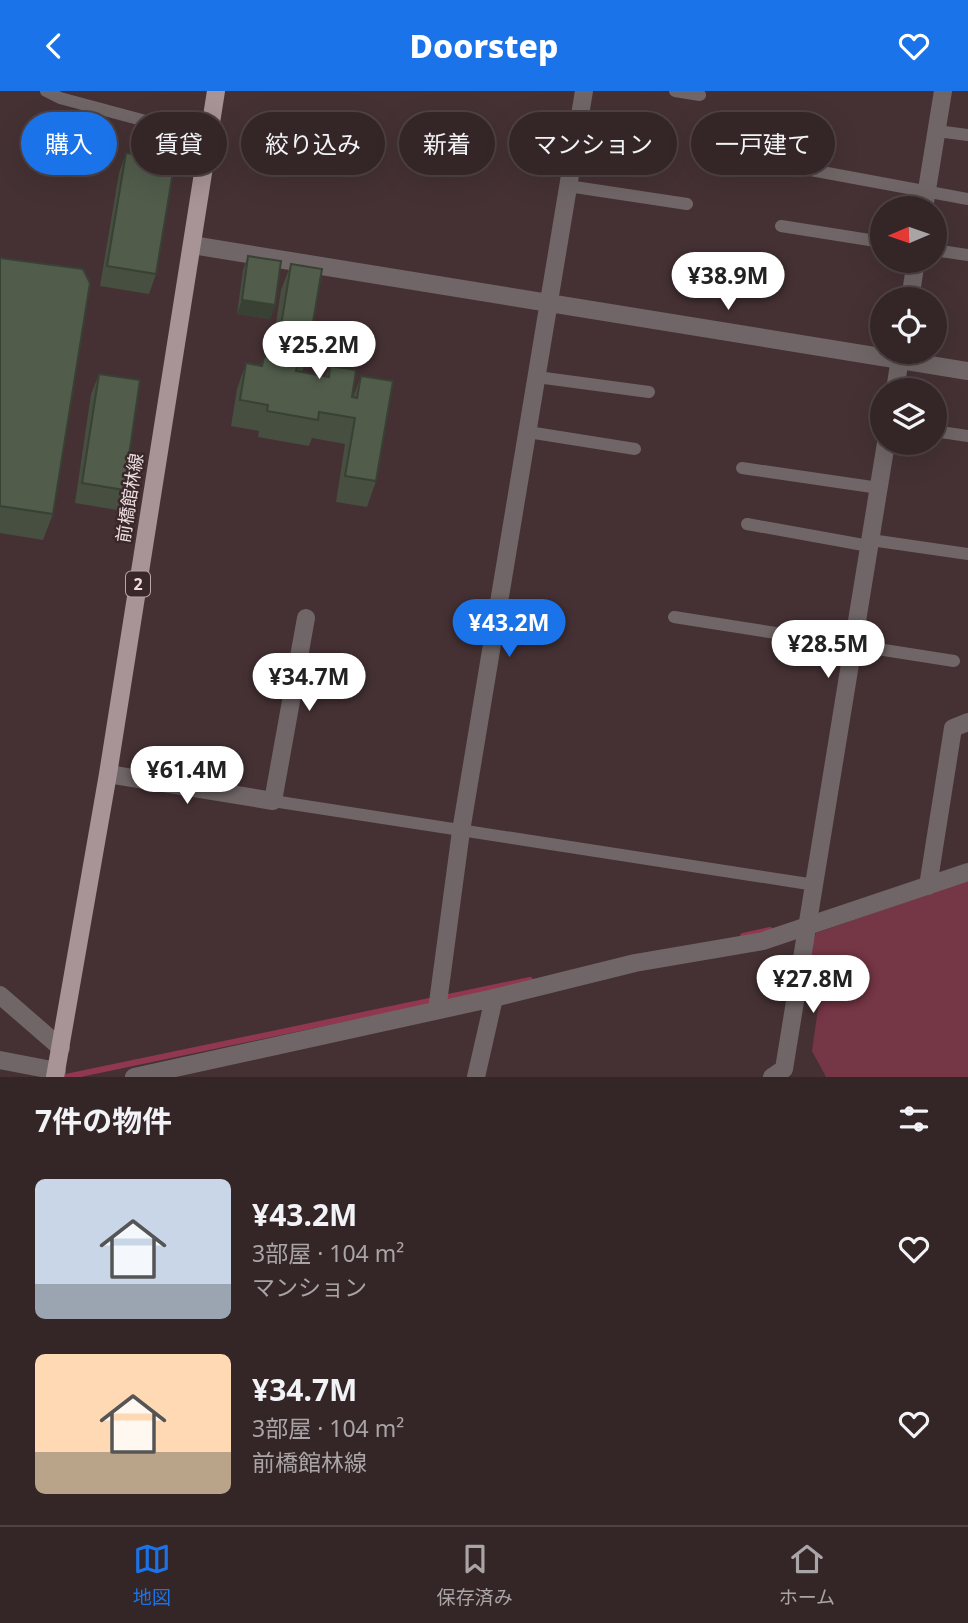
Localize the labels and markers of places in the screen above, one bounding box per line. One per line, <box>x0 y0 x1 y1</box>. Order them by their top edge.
pin: ¥38.9M <box>671 253 785 312</box>
pin: ¥25.2M <box>262 321 376 381</box>
pin: ¥43.2M <box>452 599 566 659</box>
pin: ¥28.5M <box>771 621 885 680</box>
pin: ¥34.7M <box>252 653 366 713</box>
pin: ¥61.4M <box>130 747 244 806</box>
pin: ¥27.8M <box>756 955 870 1015</box>

